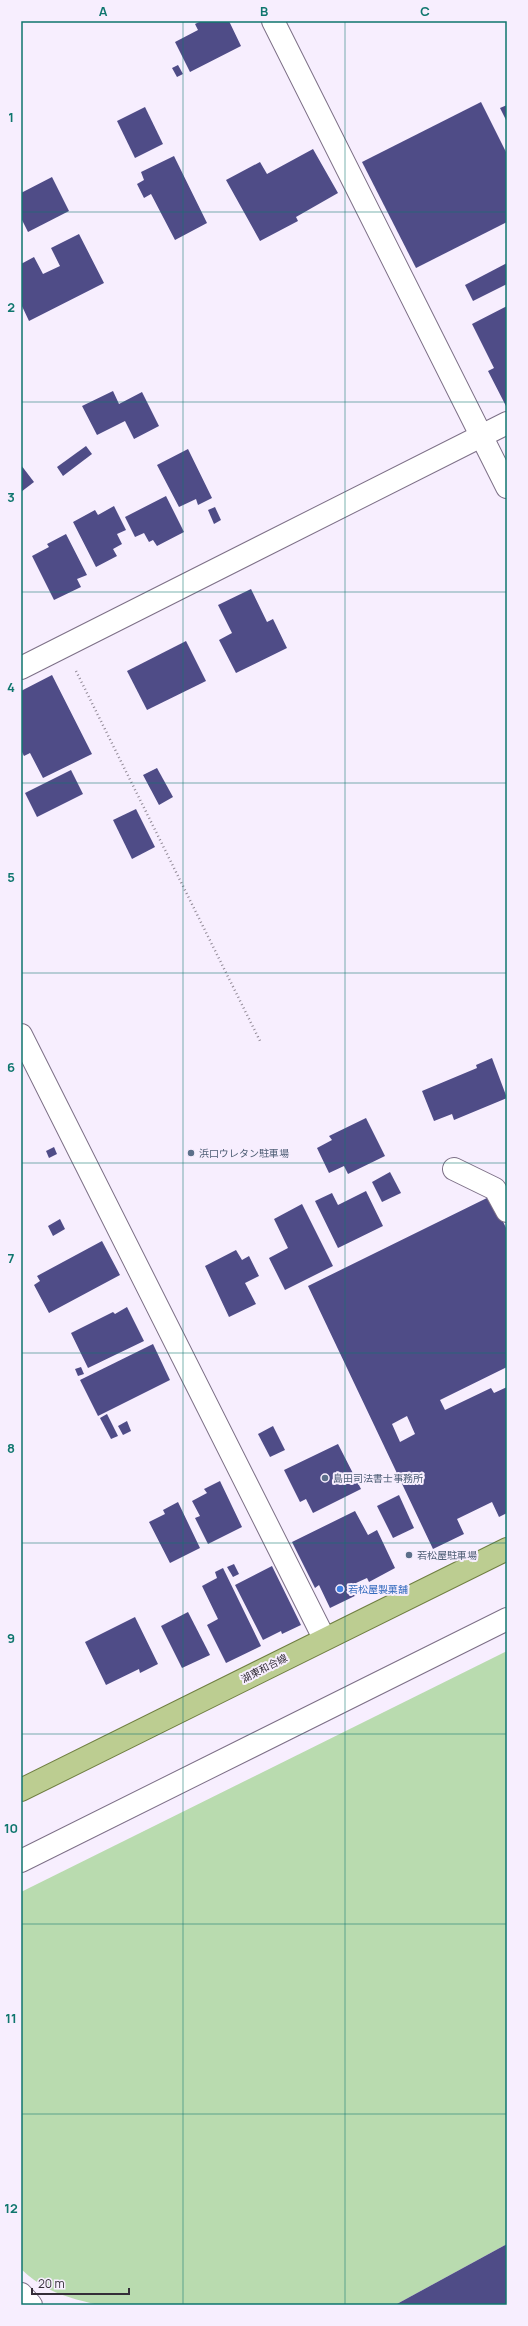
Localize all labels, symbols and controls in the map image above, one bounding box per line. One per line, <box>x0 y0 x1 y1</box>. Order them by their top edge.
text: A <box>99 2 108 20</box>
text: B <box>260 2 268 20</box>
text: C <box>420 2 430 20</box>
text: 1 <box>8 108 14 126</box>
text: 2 <box>7 298 15 316</box>
text: 3 <box>7 488 15 506</box>
text: 4 <box>7 678 15 696</box>
text: 5 <box>7 868 15 886</box>
text: 6 <box>7 1058 15 1076</box>
place label: 浜口ウレタン駐車場 <box>199 1146 289 1160</box>
marker: 浜口ウレタン駐車場 <box>186 1148 196 1158</box>
text: 7 <box>8 1249 15 1267</box>
text: 8 <box>7 1439 15 1457</box>
place label: 島田司法書士事務所 <box>333 1471 423 1485</box>
marker: 島田司法書士事務所 <box>320 1473 330 1483</box>
place label: 若松屋駐車場 <box>417 1548 477 1562</box>
marker: 若松屋駐車場 <box>404 1550 414 1560</box>
place label: 若松屋製菓舗 <box>348 1582 408 1596</box>
marker: 若松屋製菓舗 <box>335 1584 345 1594</box>
text: 9 <box>7 1629 15 1647</box>
street label: 湖東和合線 <box>239 1650 289 1686</box>
text: 10 <box>4 1819 18 1837</box>
text: 11 <box>5 2009 17 2027</box>
text: 12 <box>4 2199 18 2217</box>
scale bar <box>32 2270 129 2296</box>
text: 20 m <box>38 2275 65 2292</box>

